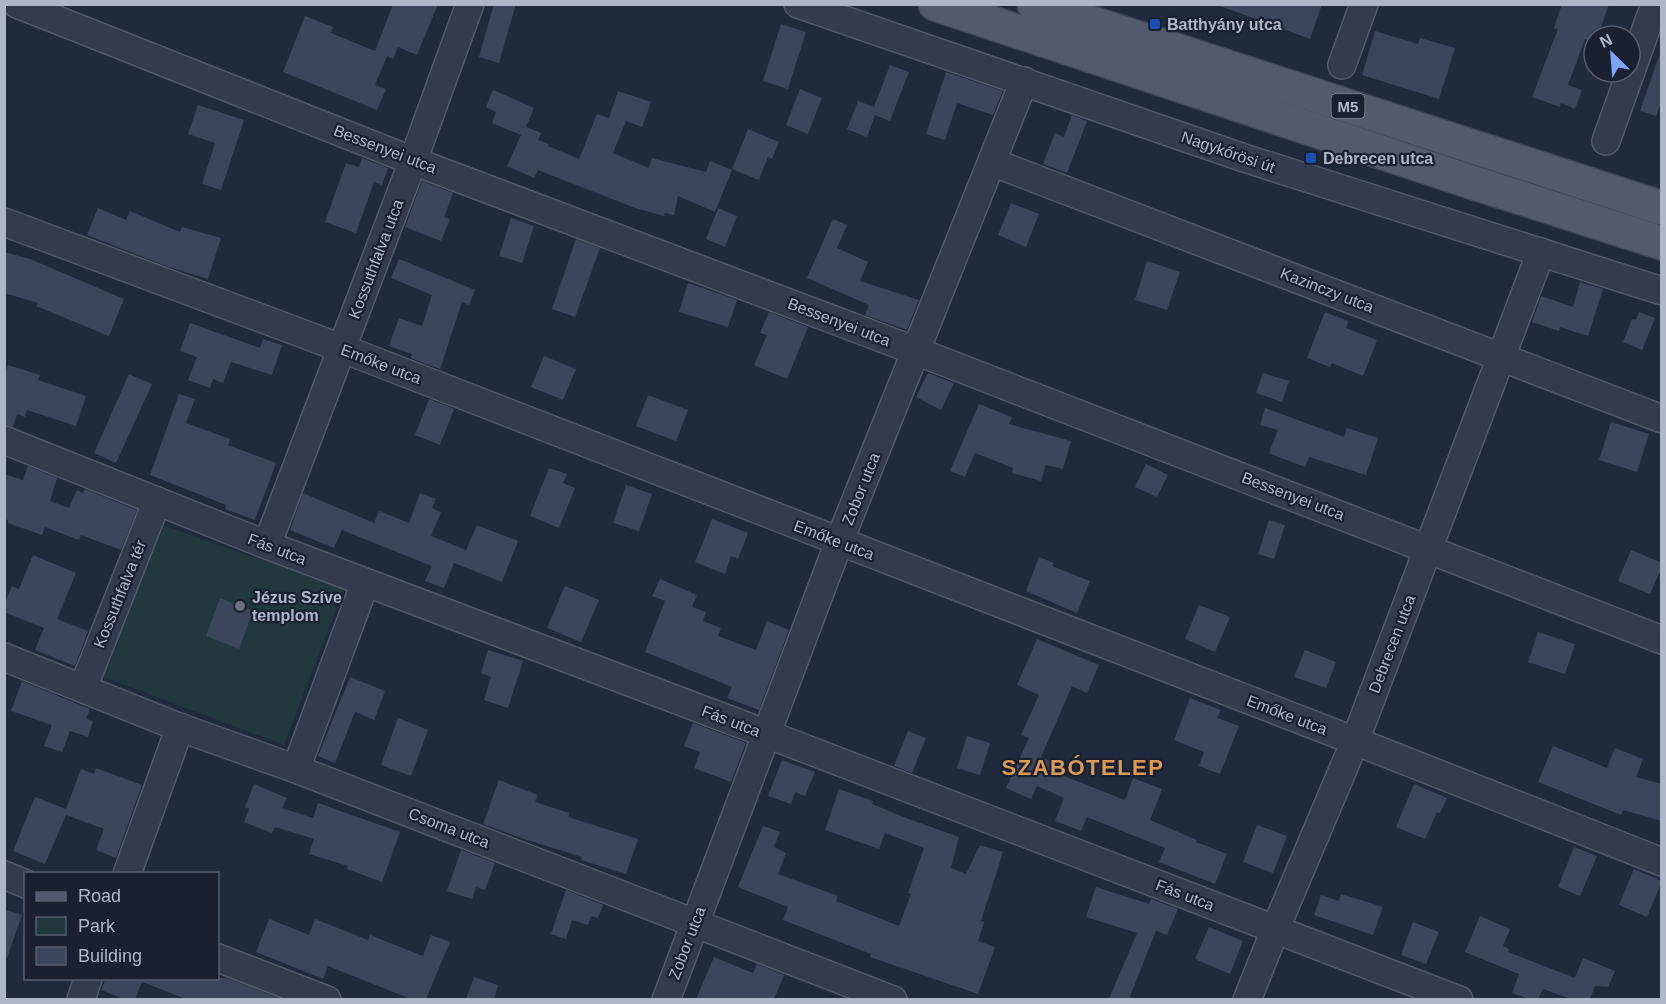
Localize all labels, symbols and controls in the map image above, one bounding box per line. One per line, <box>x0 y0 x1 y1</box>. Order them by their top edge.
place label: Batthyány utca <box>1167 16 1282 33</box>
marker: Batthyány utca <box>1148 17 1162 31</box>
north arrow <box>1582 24 1642 84</box>
text: N <box>1597 31 1615 51</box>
road number: M5 <box>1332 94 1364 118</box>
street label: Bessenyei utca <box>331 122 439 176</box>
street label: Nagykőrösi út <box>1179 128 1278 176</box>
place label: Debrecen utca <box>1323 150 1433 167</box>
marker: Debrecen utca <box>1304 151 1318 165</box>
street label: Kossuthfalva utca <box>345 197 407 321</box>
street label: Kazinczy utca <box>1278 264 1376 316</box>
street label: Bessenyei utca <box>785 295 893 349</box>
street label: Emőke utca <box>339 341 424 387</box>
street label: Zobor utca <box>839 450 883 528</box>
street label: Bessenyei utca <box>1239 469 1347 523</box>
street label: Emőke utca <box>792 517 877 563</box>
street label: Fás utca <box>245 530 309 568</box>
street label: Kossuthfalva tér <box>91 537 150 650</box>
place label: Jézus Szíve templom <box>252 589 342 624</box>
street label: Debrecen utca <box>1365 592 1419 696</box>
marker: Jézus Szíve templom <box>233 599 247 613</box>
street label: Emőke utca <box>1245 692 1330 738</box>
street label: Fás utca <box>699 702 763 740</box>
district label: SZABÓTELEP <box>1002 755 1164 780</box>
street label: Csoma utca <box>406 805 492 851</box>
legend <box>24 872 219 980</box>
street label: Fás utca <box>1153 876 1217 914</box>
text: Road <box>78 886 121 906</box>
street label: Zobor utca <box>665 904 709 982</box>
text: Park <box>78 916 116 936</box>
text: Building <box>78 946 142 966</box>

